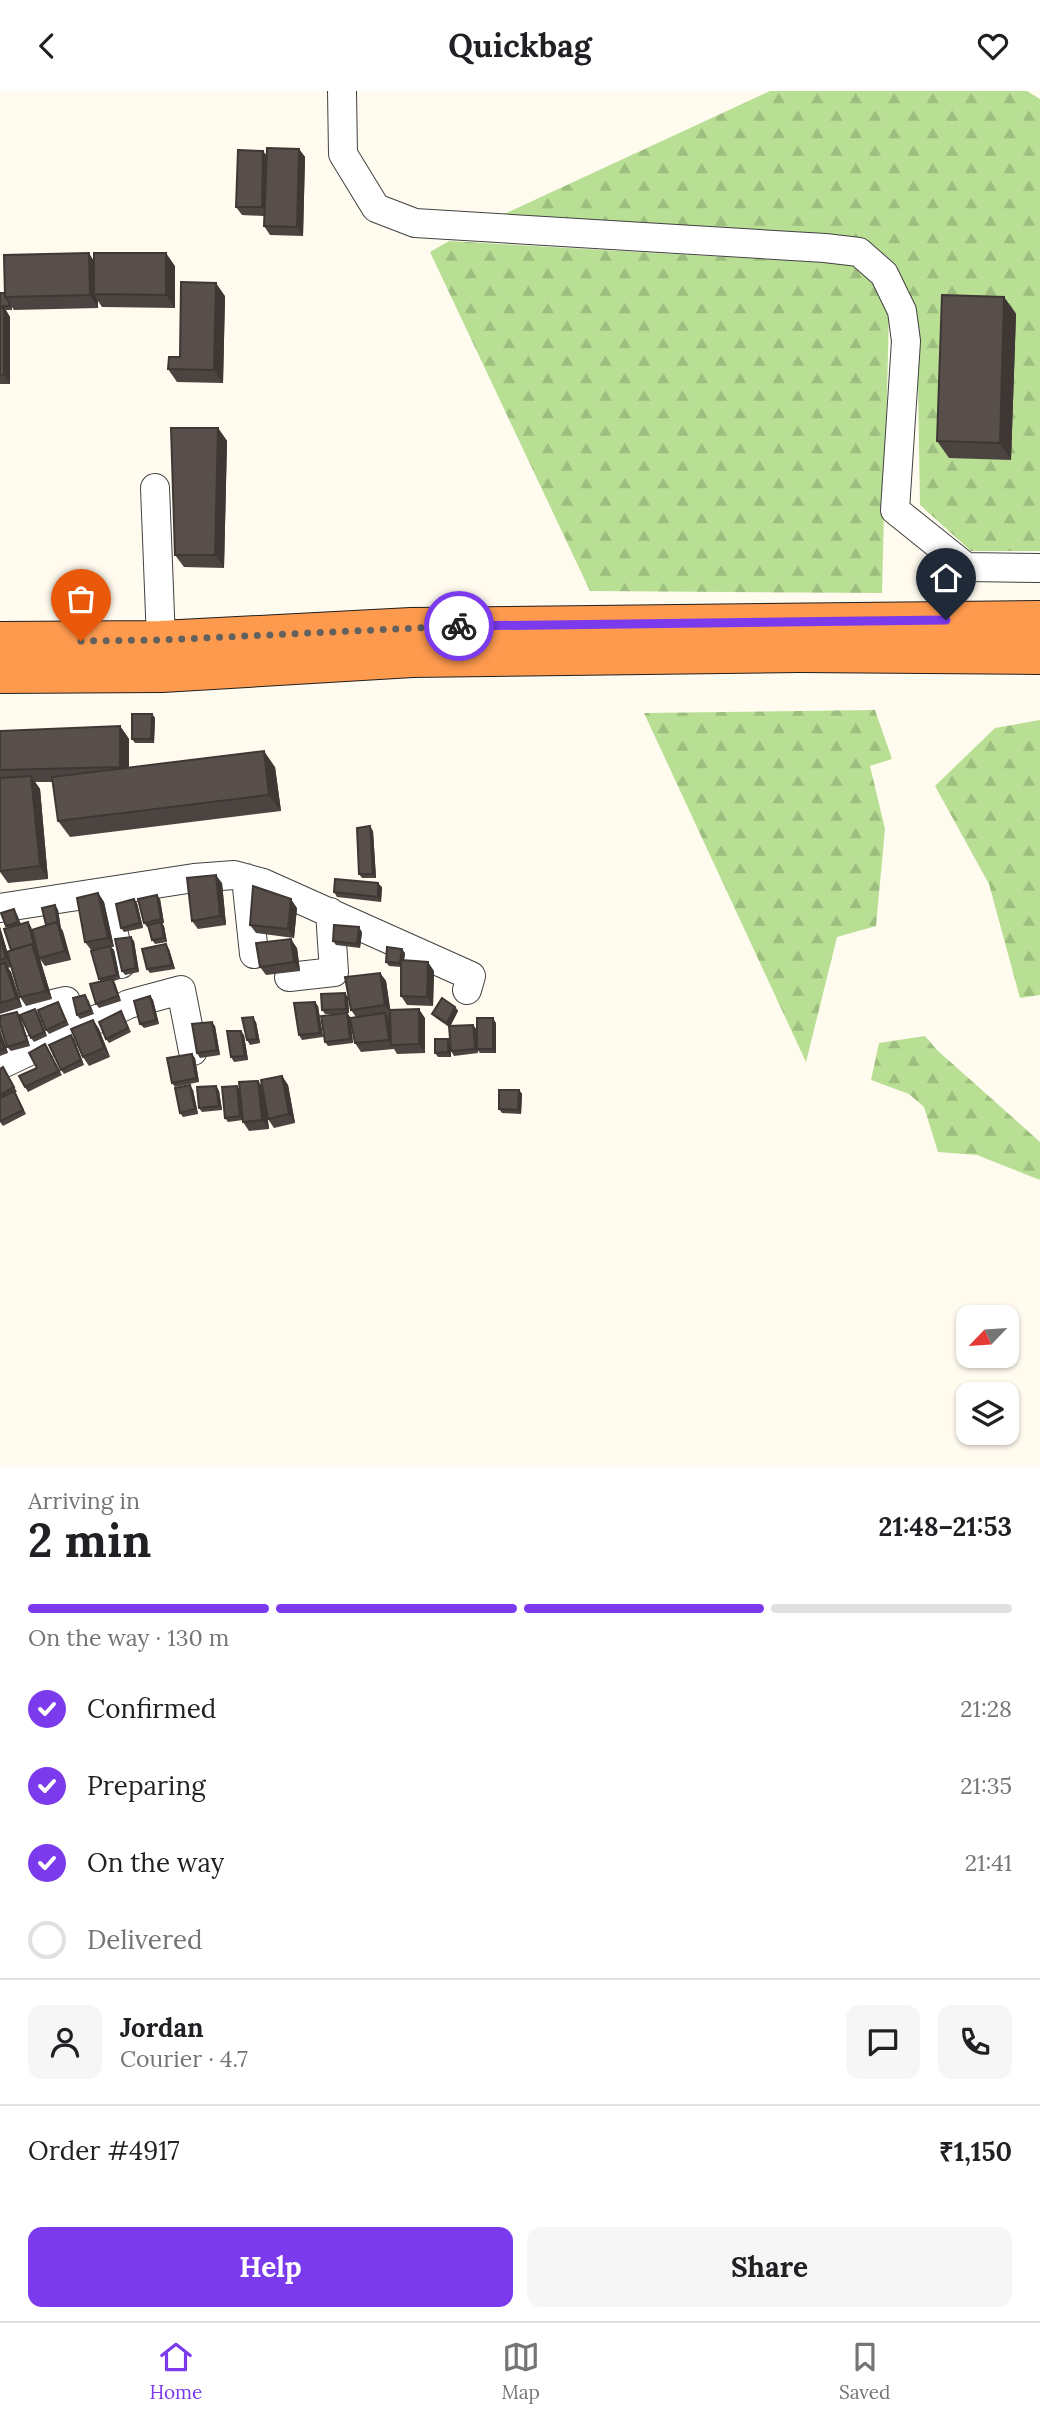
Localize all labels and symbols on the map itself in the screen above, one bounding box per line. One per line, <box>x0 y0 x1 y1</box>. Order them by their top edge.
pin <box>916 548 976 620</box>
pin <box>51 569 111 641</box>
courier <box>424 591 494 661</box>
north arrow <box>956 1305 1018 1369</box>

